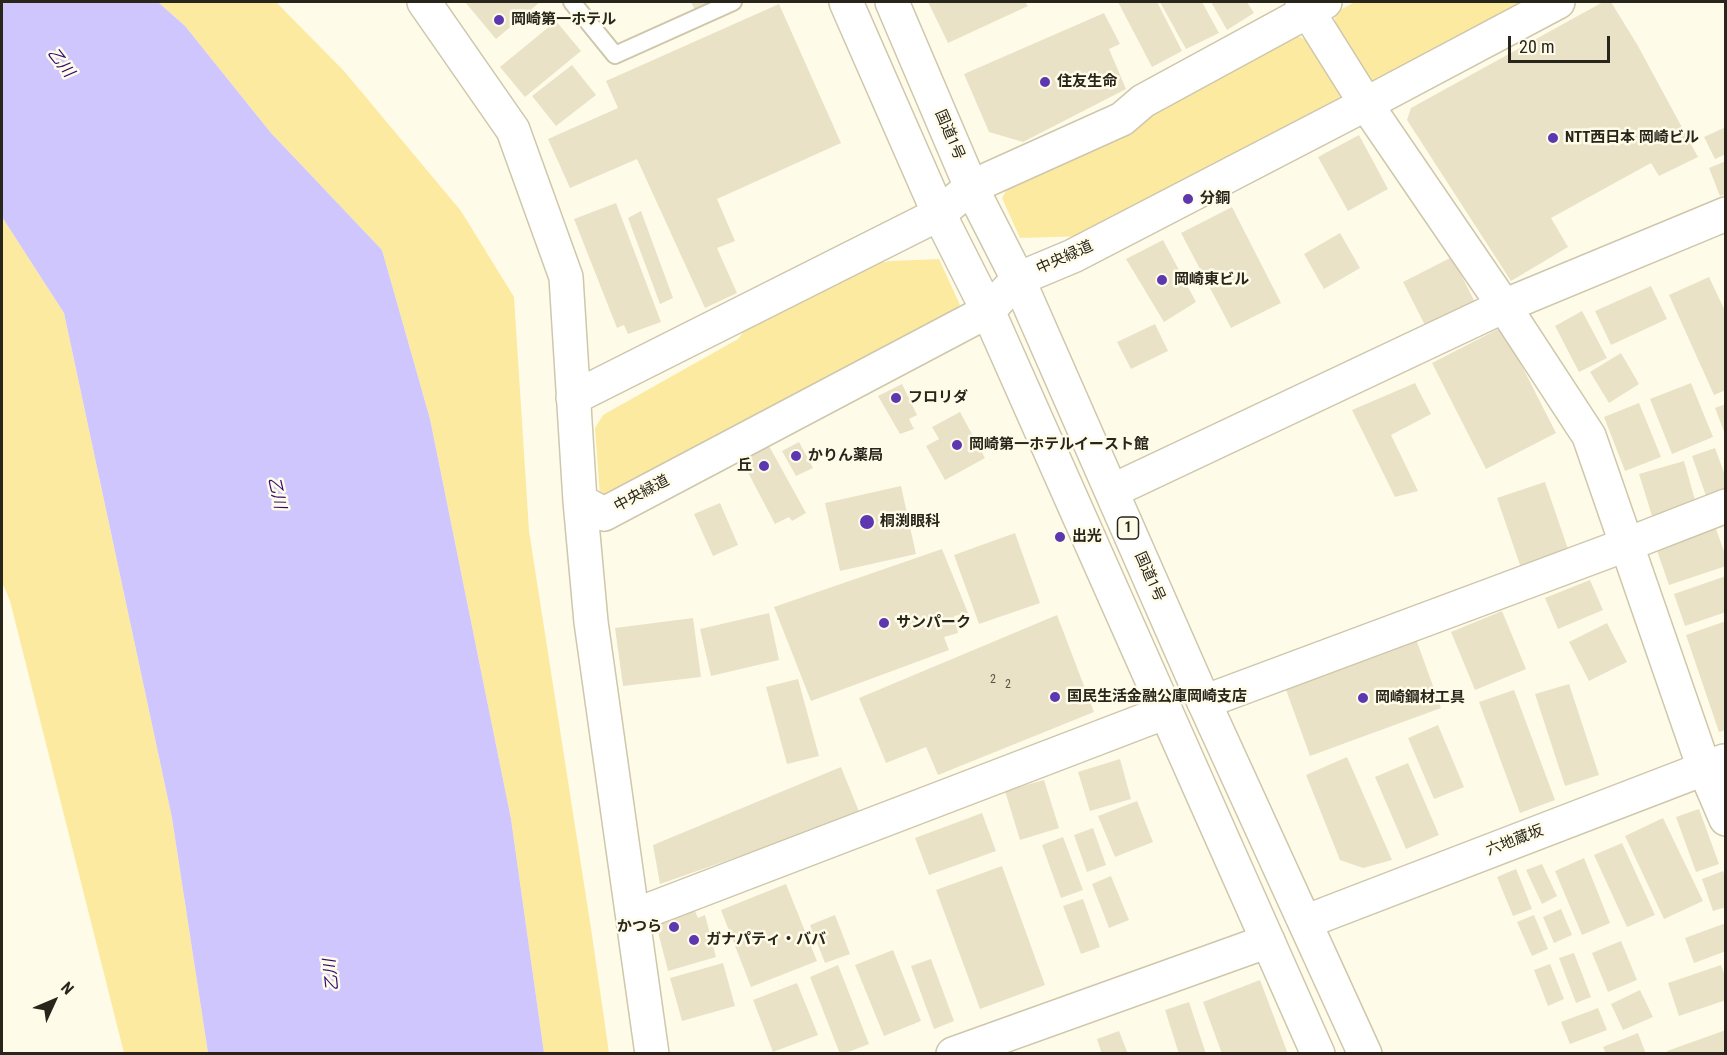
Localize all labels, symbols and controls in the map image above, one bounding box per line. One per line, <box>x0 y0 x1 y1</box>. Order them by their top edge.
place label: 岡崎第一ホテル <box>511 11 616 29</box>
marker: 岡崎第一ホテル <box>492 13 506 27</box>
scale bar <box>1511 24 1613 62</box>
text: 20 m <box>1519 36 1554 57</box>
water label: 乙川 <box>43 44 77 82</box>
place label: 住友生命 <box>1057 73 1117 91</box>
marker: 住友生命 <box>1038 75 1052 89</box>
street label: 国道1号 <box>930 107 968 163</box>
place label: NTT西日本 岡崎ビル <box>1565 129 1699 147</box>
marker: NTT西日本 岡崎ビル <box>1546 131 1560 145</box>
place label: 分銅 <box>1200 190 1230 208</box>
marker: 分銅 <box>1181 192 1195 206</box>
street label: 中央緑道 <box>1034 238 1096 278</box>
place label: 岡崎東ビル <box>1174 271 1249 289</box>
marker: 岡崎東ビル <box>1155 273 1169 287</box>
place label: フロリダ <box>908 389 968 407</box>
marker: フロリダ <box>889 391 903 405</box>
place label: 岡崎第一ホテルイースト館 <box>969 436 1149 454</box>
marker: 岡崎第一ホテルイースト館 <box>950 438 964 452</box>
place label: かりん薬局 <box>808 447 883 465</box>
marker: かりん薬局 <box>789 449 803 463</box>
place label: 丘 <box>737 457 752 475</box>
marker: 丘 <box>757 459 771 473</box>
street label: 中央緑道 <box>611 472 673 516</box>
water label: 乙川 <box>263 475 289 511</box>
marker: 桐渕眼科 <box>858 513 876 531</box>
place label: 桐渕眼科 <box>880 513 940 531</box>
road number: 1 <box>1118 517 1138 539</box>
place label: 出光 <box>1072 528 1102 546</box>
marker: 出光 <box>1053 530 1067 544</box>
street label: 国道1号 <box>1130 549 1168 605</box>
place label: サンパーク <box>896 614 971 632</box>
marker: サンパーク <box>877 616 891 630</box>
house number: 2 <box>990 673 996 687</box>
house number: 2 <box>1005 678 1011 692</box>
place label: 国民生活金融公庫岡崎支店 <box>1067 688 1247 706</box>
place label: 岡崎鋼材工具 <box>1375 689 1465 707</box>
marker: 国民生活金融公庫岡崎支店 <box>1048 690 1062 704</box>
marker: 岡崎鋼材工具 <box>1356 691 1370 705</box>
street label: 六地蔵坂 <box>1484 822 1546 860</box>
place label: かつら <box>617 918 662 936</box>
marker: かつら <box>667 920 681 934</box>
place label: ガナパティ・ババ <box>706 931 826 949</box>
marker: ガナパティ・ババ <box>687 933 701 947</box>
water label: 乙川 <box>321 958 343 992</box>
north arrow <box>24 971 84 1031</box>
text: N <box>57 978 78 998</box>

